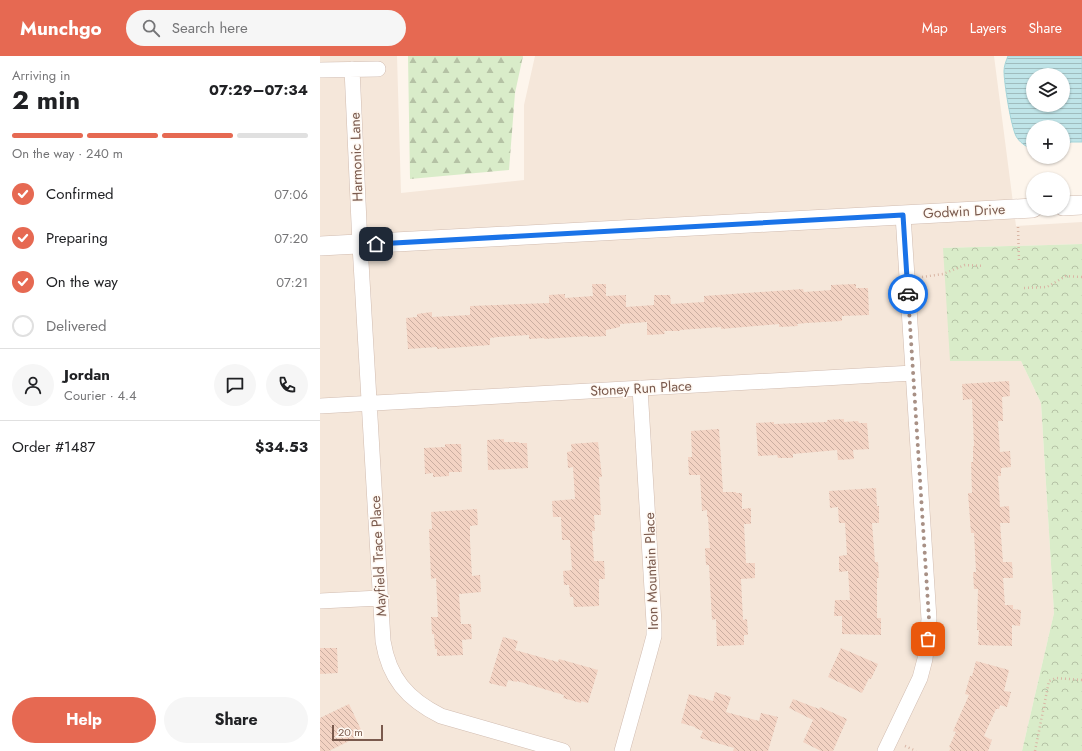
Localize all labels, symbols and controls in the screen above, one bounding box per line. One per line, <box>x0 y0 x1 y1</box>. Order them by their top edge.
search box <box>126 10 406 46</box>
text: Munchgo <box>20 15 102 42</box>
icon: search <box>140 17 162 39</box>
text: Search here <box>172 17 248 39</box>
text: Map <box>922 18 948 38</box>
text: Layers <box>970 18 1006 38</box>
text: Share <box>1028 18 1062 38</box>
text: Arriving in <box>12 66 70 85</box>
map controls <box>1026 68 1070 216</box>
button: layers <box>1026 68 1070 112</box>
text: 07:29–07:34 <box>209 79 308 101</box>
text: 2 min <box>12 81 80 119</box>
street label: Harmonic Lane <box>344 112 368 202</box>
button: + <box>1026 120 1070 164</box>
text: On the way · 240 m <box>12 144 123 163</box>
button: − <box>1026 172 1070 216</box>
icon: check <box>12 183 34 205</box>
text: Confirmed <box>46 183 114 205</box>
text: 07:06 <box>274 185 308 204</box>
street label: Godwin Drive <box>922 199 1006 223</box>
icon: check <box>12 227 34 249</box>
text: Preparing <box>46 227 108 249</box>
pin <box>359 227 393 261</box>
text: 07:20 <box>274 229 308 248</box>
icon: home <box>365 233 387 255</box>
icon: check <box>12 271 34 293</box>
text: On the way <box>46 271 118 293</box>
text: 07:21 <box>276 273 308 292</box>
courier <box>888 274 928 314</box>
icon: car <box>897 283 919 305</box>
text: Delivered <box>46 315 107 337</box>
button: person <box>12 364 54 406</box>
text: Jordan <box>64 364 110 386</box>
button: chat <box>214 364 256 406</box>
button: phone <box>266 364 308 406</box>
street label: Stoney Run Place <box>590 375 692 401</box>
text: Courier · 4.4 <box>64 386 137 405</box>
text: Order #1487 <box>12 436 95 458</box>
text: $34.53 <box>255 436 308 458</box>
street label: Mayfield Trace Place <box>365 495 391 617</box>
street label: Iron Mountain Place <box>639 512 663 630</box>
pin <box>911 622 945 656</box>
icon: bag <box>917 628 939 650</box>
button: Help <box>12 697 156 743</box>
button: Share <box>164 697 308 743</box>
scale bar <box>332 723 383 742</box>
text: 20 m <box>338 724 363 740</box>

